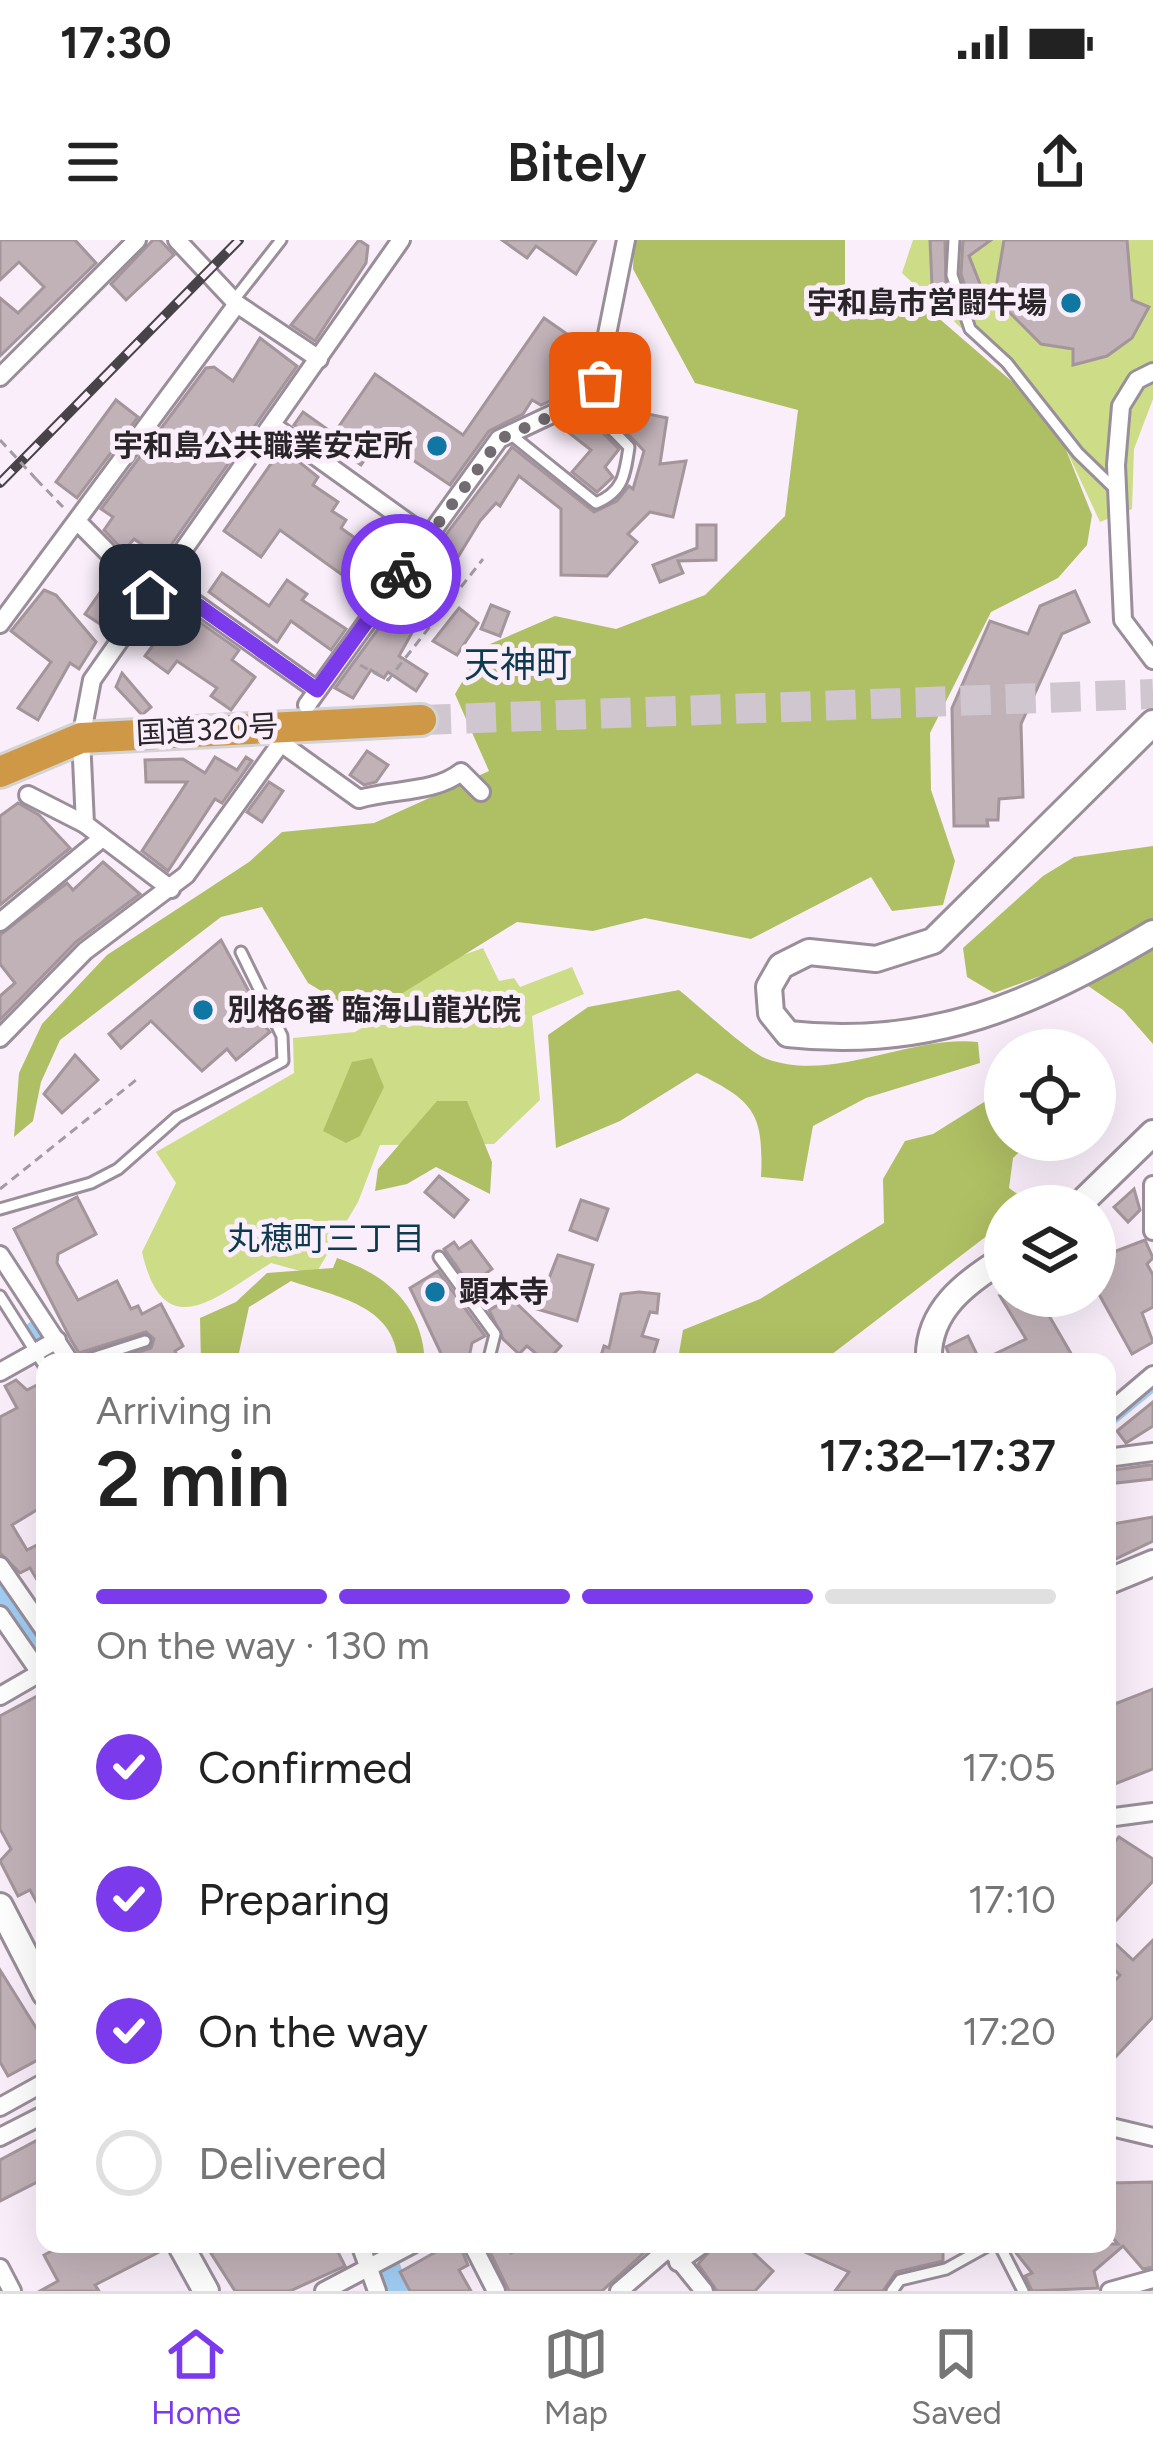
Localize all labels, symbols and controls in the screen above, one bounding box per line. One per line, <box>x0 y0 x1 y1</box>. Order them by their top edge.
text: 17:30 <box>60 15 172 69</box>
icon: menu <box>60 129 126 195</box>
icon: share <box>1027 129 1093 195</box>
text: Bitely <box>507 130 646 195</box>
place label: 宇和島市営闘牛場 <box>807 284 1047 321</box>
marker: 宇和島市営闘牛場 <box>1058 290 1084 316</box>
pin <box>549 332 651 434</box>
icon: bag <box>567 350 633 416</box>
place label: 宇和島公共職業安定所 <box>113 427 413 464</box>
marker: 宇和島公共職業安定所 <box>424 433 450 459</box>
courier <box>341 514 461 634</box>
icon: bike <box>368 541 434 607</box>
pin <box>99 544 201 646</box>
icon: home <box>117 562 183 628</box>
district label: 天神町 <box>464 643 572 686</box>
street label: 国道320号 <box>135 707 279 752</box>
place label: 別格6番 臨海山龍光院 <box>227 991 522 1028</box>
marker: 別格6番 臨海山龍光院 <box>190 997 216 1023</box>
map controls <box>984 1029 1116 1317</box>
button: locate <box>984 1029 1116 1161</box>
button: layers <box>984 1185 1116 1317</box>
district label: 丸穂町三丁目 <box>227 1219 425 1258</box>
place label: 顕本寺 <box>459 1273 549 1310</box>
marker: 顕本寺 <box>422 1279 448 1305</box>
text: Arriving in <box>96 1387 272 1434</box>
text: 17:32–17:37 <box>819 1428 1056 1482</box>
text: 2 min <box>96 1432 290 1526</box>
text: On the way · 130 m <box>96 1622 430 1669</box>
icon: check <box>96 1734 162 1800</box>
text: Confirmed <box>198 1740 413 1794</box>
text: 17:05 <box>962 1744 1056 1791</box>
icon: check <box>96 1866 162 1932</box>
text: Preparing <box>198 1872 390 1926</box>
text: 17:10 <box>968 1876 1056 1923</box>
icon: check <box>96 1998 162 2064</box>
text: On the way <box>198 2004 428 2058</box>
text: 17:20 <box>962 2008 1056 2055</box>
text: Delivered <box>198 2136 387 2190</box>
tab: Home <box>151 2321 241 2432</box>
tab: Map <box>543 2321 609 2432</box>
tab: Saved <box>911 2321 1002 2432</box>

